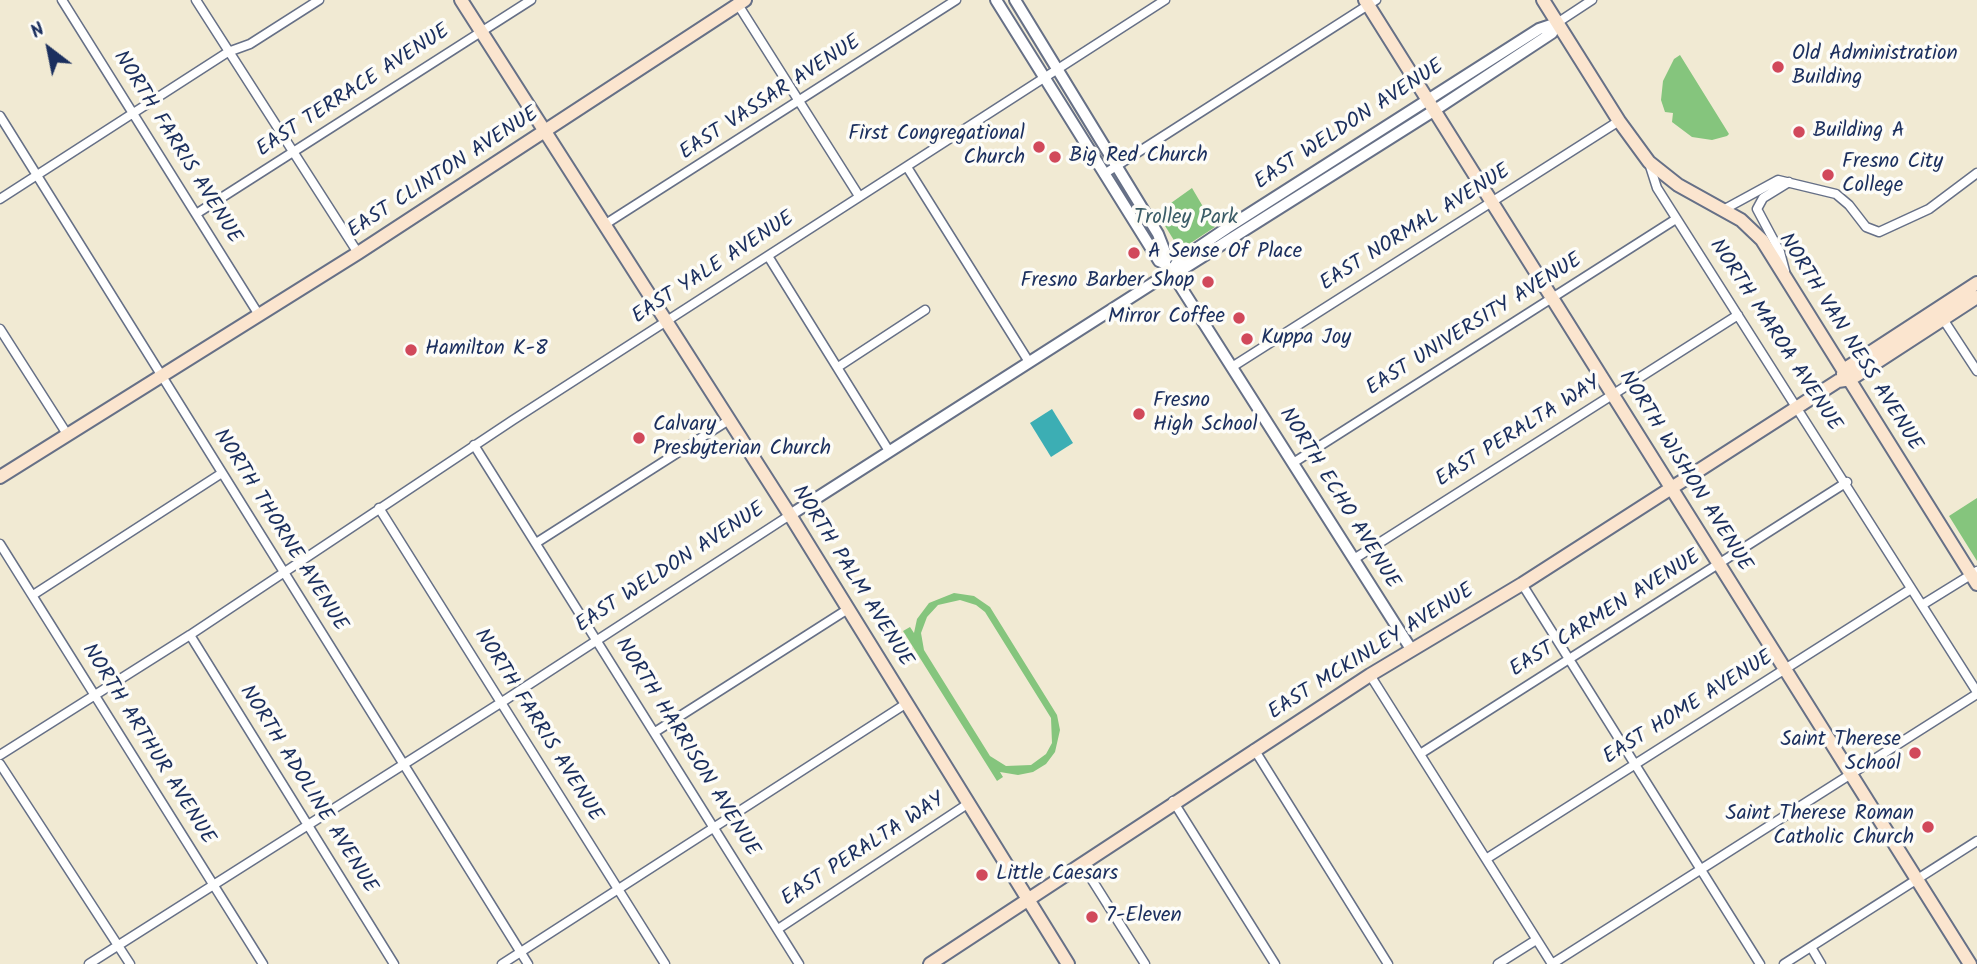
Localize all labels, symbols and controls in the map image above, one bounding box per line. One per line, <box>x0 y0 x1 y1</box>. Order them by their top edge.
north arrow <box>14 14 84 84</box>
text: N <box>25 15 51 47</box>
street label: EAST TERRACE AVENUE <box>253 20 455 164</box>
street label: EAST VASSAR AVENUE <box>676 31 866 167</box>
place label: Old Administration Building <box>1792 42 1958 92</box>
street label: NORTH FARRIS AVENUE <box>106 47 246 249</box>
street label: EAST WELDON AVENUE <box>1251 55 1449 197</box>
marker: Old Administration Building <box>1770 59 1786 75</box>
street label: EAST CLINTON AVENUE <box>344 103 544 245</box>
place label: Building A <box>1813 119 1904 145</box>
place label: First Congregational Church <box>848 122 1025 172</box>
marker: Building A <box>1791 124 1807 140</box>
marker: First Congregational Church <box>1031 139 1047 155</box>
place label: Big Red Church <box>1069 144 1208 170</box>
marker: Big Red Church <box>1047 149 1063 165</box>
place label: Fresno City College <box>1842 150 1943 200</box>
street label: EAST NORMAL AVENUE <box>1316 160 1516 298</box>
marker: Fresno City College <box>1820 167 1836 183</box>
park label: Trolley Park <box>1134 206 1238 232</box>
street label: EAST YALE AVENUE <box>628 207 800 331</box>
street label: NORTH VAN NESS AVENUE <box>1772 229 1926 457</box>
street label: NORTH MAROA AVENUE <box>1702 235 1846 437</box>
place label: A Sense Of Place <box>1148 240 1302 266</box>
marker: A Sense Of Place <box>1126 245 1142 261</box>
street label: EAST UNIVERSITY AVENUE <box>1363 249 1587 403</box>
place label: Fresno Barber Shop <box>1021 269 1194 295</box>
marker: Fresno Barber Shop <box>1200 274 1216 290</box>
place label: Mirror Coffee <box>1108 305 1225 331</box>
marker: Mirror Coffee <box>1231 310 1247 326</box>
place label: Kuppa Joy <box>1261 326 1351 352</box>
marker: Kuppa Joy <box>1239 331 1255 347</box>
place label: Hamilton K-8 <box>425 337 548 363</box>
marker: Hamilton K-8 <box>403 342 419 358</box>
street label: NORTH WISHON AVENUE <box>1612 367 1756 577</box>
street label: EAST PERALTA WAY <box>1432 372 1606 494</box>
place label: Fresno High School <box>1153 389 1258 439</box>
street label: NORTH ECHO AVENUE <box>1272 404 1404 594</box>
marker: Fresno High School <box>1131 406 1147 422</box>
place label: Calvary Presbyterian Church <box>653 413 831 463</box>
street label: NORTH THORNE AVENUE <box>206 425 352 637</box>
marker: Calvary Presbyterian Church <box>631 430 647 446</box>
street label: NORTH PALM AVENUE <box>785 482 917 672</box>
street label: EAST WELDON AVENUE <box>572 498 770 640</box>
street label: EAST CARMEN AVENUE <box>1506 546 1706 684</box>
street label: EAST MCKINLEY AVENUE <box>1265 579 1479 727</box>
street label: NORTH FARRIS AVENUE <box>467 625 607 827</box>
street label: NORTH HARRISON AVENUE <box>608 634 764 862</box>
street label: NORTH ARTHUR AVENUE <box>75 640 219 850</box>
street label: EAST HOME AVENUE <box>1599 647 1779 771</box>
street label: NORTH ADOLINE AVENUE <box>233 681 381 899</box>
place label: Saint Therese School <box>1781 728 1901 778</box>
marker: Saint Therese School <box>1907 745 1923 761</box>
street label: EAST PERALTA WAY <box>778 789 950 913</box>
place label: Saint Therese Roman Catholic Church <box>1726 802 1914 852</box>
marker: Saint Therese Roman Catholic Church <box>1920 819 1936 835</box>
place label: Little Caesars <box>996 862 1118 888</box>
marker: Little Caesars <box>974 867 990 883</box>
place label: 7-Eleven <box>1106 904 1182 930</box>
marker: 7-Eleven <box>1084 909 1100 925</box>

